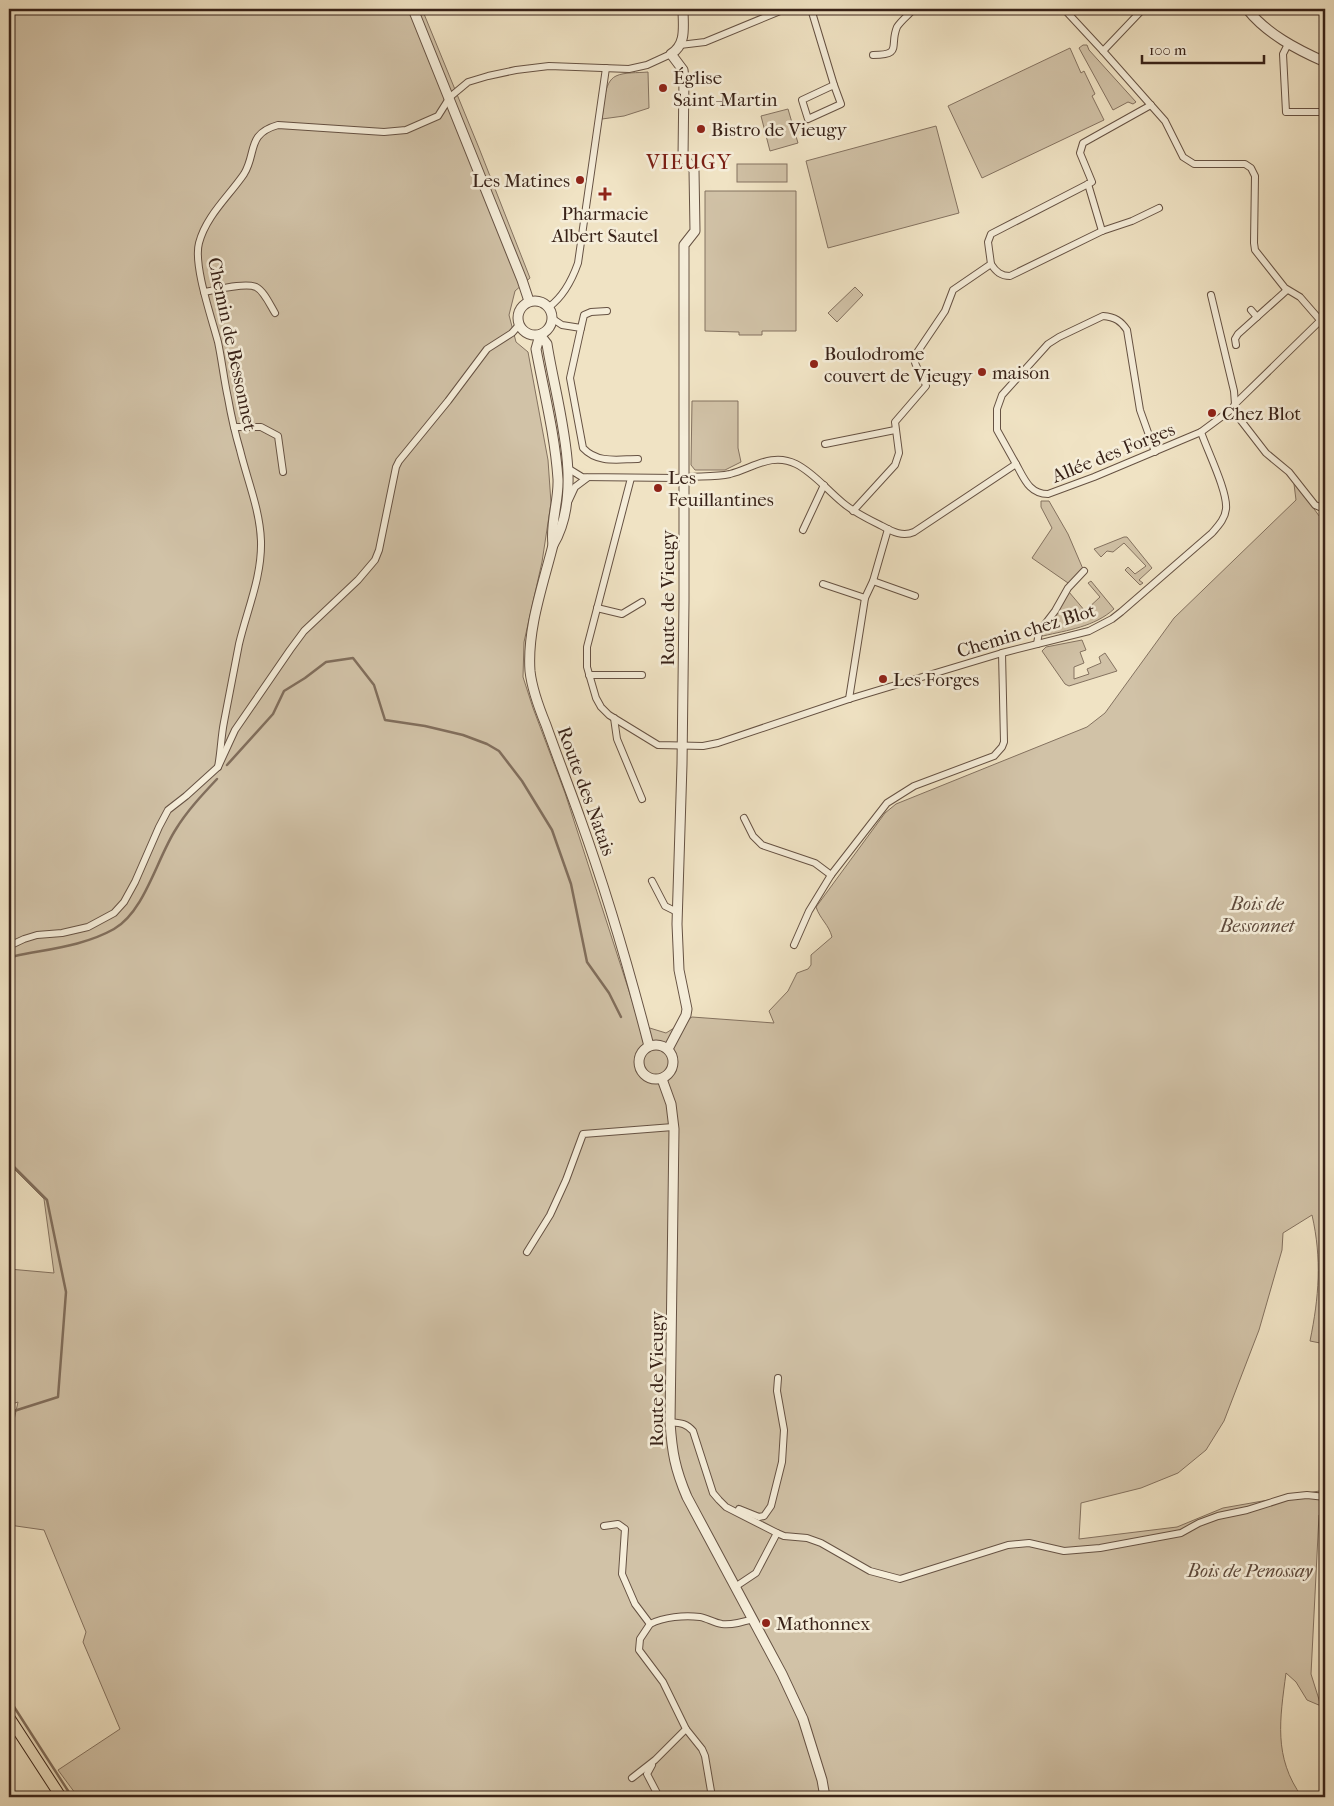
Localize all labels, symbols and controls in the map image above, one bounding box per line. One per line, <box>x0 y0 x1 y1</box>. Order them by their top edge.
scale bar <box>1142 32 1264 64</box>
text: 100 m <box>1149 41 1187 59</box>
place label: Église Saint-Martin <box>673 67 778 111</box>
marker: Église Saint-Martin <box>657 82 669 94</box>
place label: Bistro de Vieugy <box>711 119 847 141</box>
marker: Bistro de Vieugy <box>695 123 707 135</box>
district label: VIEUGY <box>645 150 732 174</box>
place label: Les Matines <box>472 170 570 192</box>
marker: Les Matines <box>574 174 586 186</box>
marker: Pharmacie Albert Sautel <box>599 188 611 200</box>
place label: Pharmacie Albert Sautel <box>551 203 658 247</box>
street label: Chemin de Bessonnet <box>203 256 261 433</box>
place label: Boulodrome couvert de Vieugy <box>824 343 973 387</box>
marker: Boulodrome couvert de Vieugy <box>808 358 820 370</box>
place label: maison <box>992 362 1050 384</box>
marker: maison <box>976 366 988 378</box>
place label: Chez Blot <box>1222 403 1301 425</box>
marker: Chez Blot <box>1206 407 1218 419</box>
street label: Allée des Forges <box>1048 418 1178 488</box>
place label: Les Feuillantines <box>668 467 774 511</box>
marker: Les Feuillantines <box>652 482 664 494</box>
street label: Route de Vieugy <box>657 529 679 666</box>
street label: Chemin chez Blot <box>954 599 1098 663</box>
place label: Les Forges <box>893 669 979 691</box>
marker: Les Forges <box>877 673 889 685</box>
street label: Route des Natais <box>553 724 620 859</box>
park label: Bois de Bessonnet <box>1219 893 1296 937</box>
street label: Route de Vieugy <box>646 1310 668 1447</box>
park label: Bois de Penossay <box>1186 1560 1314 1582</box>
place label: Mathonnex <box>776 1613 870 1635</box>
marker: Mathonnex <box>760 1617 772 1629</box>

